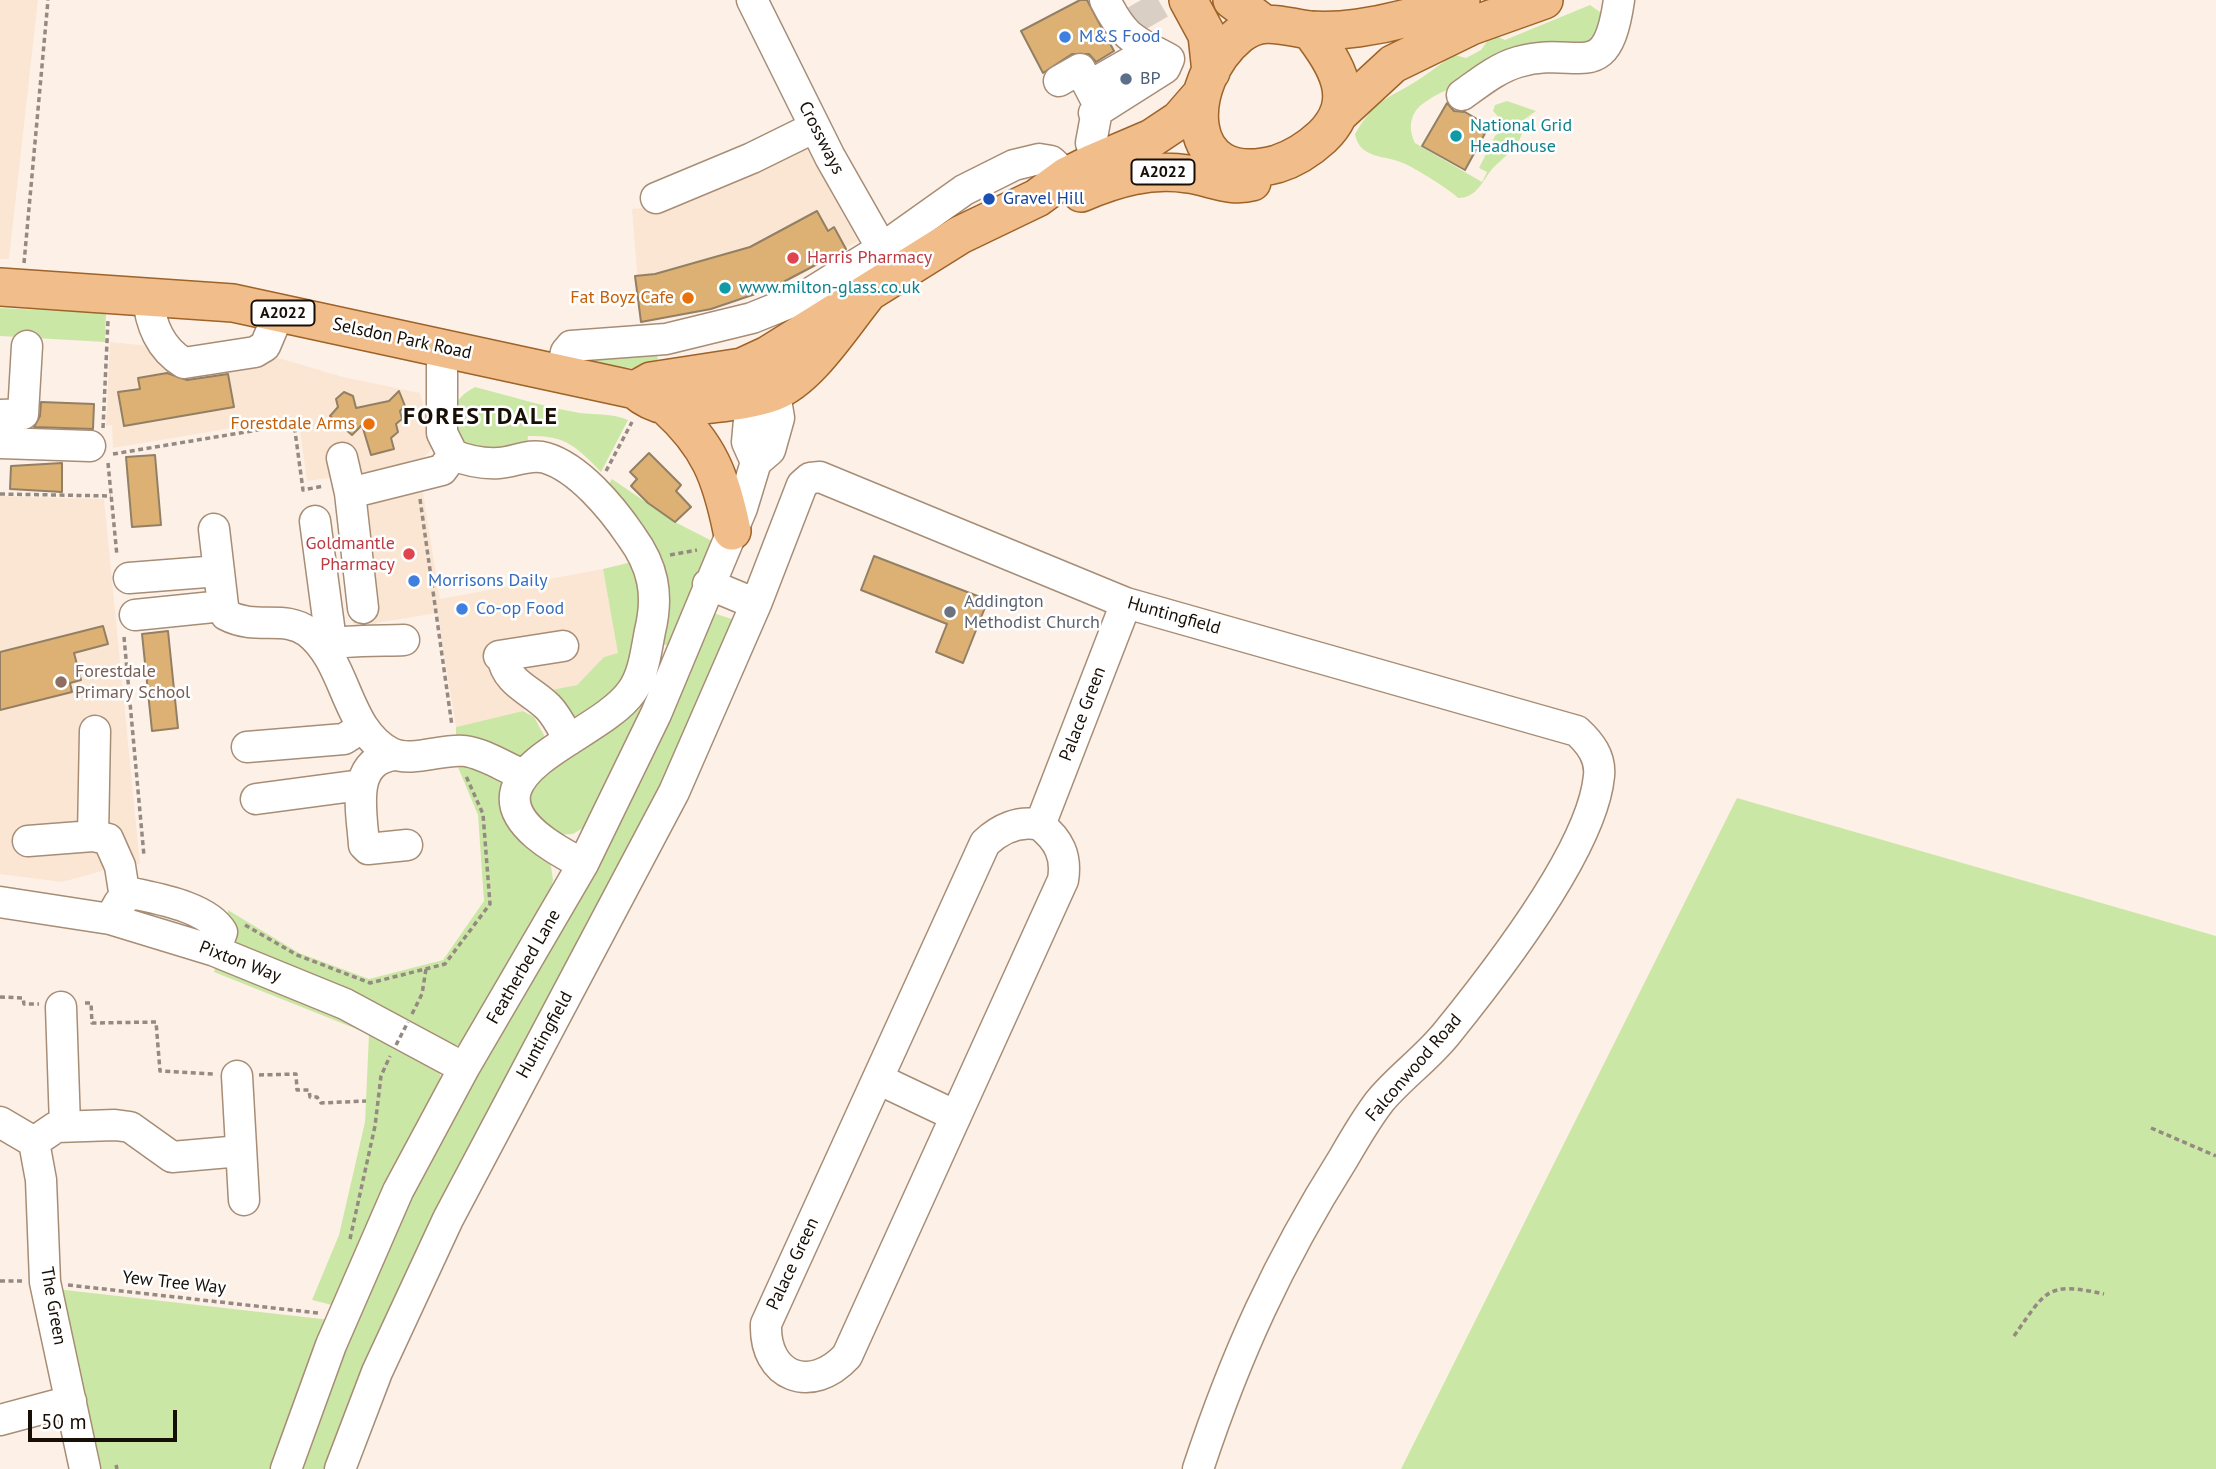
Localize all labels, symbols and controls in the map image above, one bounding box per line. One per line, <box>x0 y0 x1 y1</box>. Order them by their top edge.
place label: M&S Food <box>1079 26 1161 48</box>
marker: M&S Food <box>1057 29 1073 45</box>
place label: BP <box>1140 68 1161 90</box>
marker: BP <box>1118 71 1134 87</box>
street label: Crossways <box>793 98 849 178</box>
place label: National Grid Headhouse <box>1470 115 1572 158</box>
marker: National Grid Headhouse <box>1448 128 1464 144</box>
road number: A2022 <box>1132 160 1194 184</box>
place label: Gravel Hill <box>1003 188 1084 210</box>
marker: Gravel Hill <box>981 191 997 207</box>
place label: Harris Pharmacy <box>807 247 932 269</box>
marker: Harris Pharmacy <box>785 250 801 266</box>
place label: www.milton-glass.co.uk <box>739 277 920 299</box>
marker: www.milton-glass.co.uk <box>717 280 733 296</box>
place label: Fat Boyz Cafe <box>570 287 674 309</box>
marker: Fat Boyz Cafe <box>680 290 696 306</box>
road number: A2022 <box>252 300 314 326</box>
street label: Selsdon Park Road <box>331 314 473 364</box>
district label: FORESTDALE <box>404 403 558 431</box>
place label: Forestdale Arms <box>230 413 355 435</box>
marker: Forestdale Arms <box>361 416 377 432</box>
place label: Goldmantle Pharmacy <box>306 533 395 576</box>
marker: Goldmantle Pharmacy <box>401 546 417 562</box>
place label: Morrisons Daily <box>428 570 548 592</box>
marker: Morrisons Daily <box>406 573 422 589</box>
place label: Addington Methodist Church <box>964 591 1100 634</box>
street label: Huntingfield <box>1125 592 1223 640</box>
place label: Co-op Food <box>476 598 564 620</box>
marker: Co-op Food <box>454 601 470 617</box>
marker: Addington Methodist Church <box>942 604 958 620</box>
place label: Forestdale Primary School <box>75 661 190 704</box>
street label: Palace Green <box>1055 664 1111 764</box>
marker: Forestdale Primary School <box>53 674 69 690</box>
street label: Featherbed Lane <box>482 906 566 1028</box>
street label: Pixton Way <box>196 937 284 987</box>
street label: Huntingfield <box>512 988 578 1082</box>
street label: Falconwood Road <box>1361 1010 1467 1126</box>
street label: Palace Green <box>762 1214 824 1314</box>
street label: The Green <box>36 1265 70 1347</box>
street label: Yew Tree Way <box>121 1267 227 1299</box>
scale bar <box>32 1396 180 1440</box>
text: 50 m <box>41 1408 87 1435</box>

